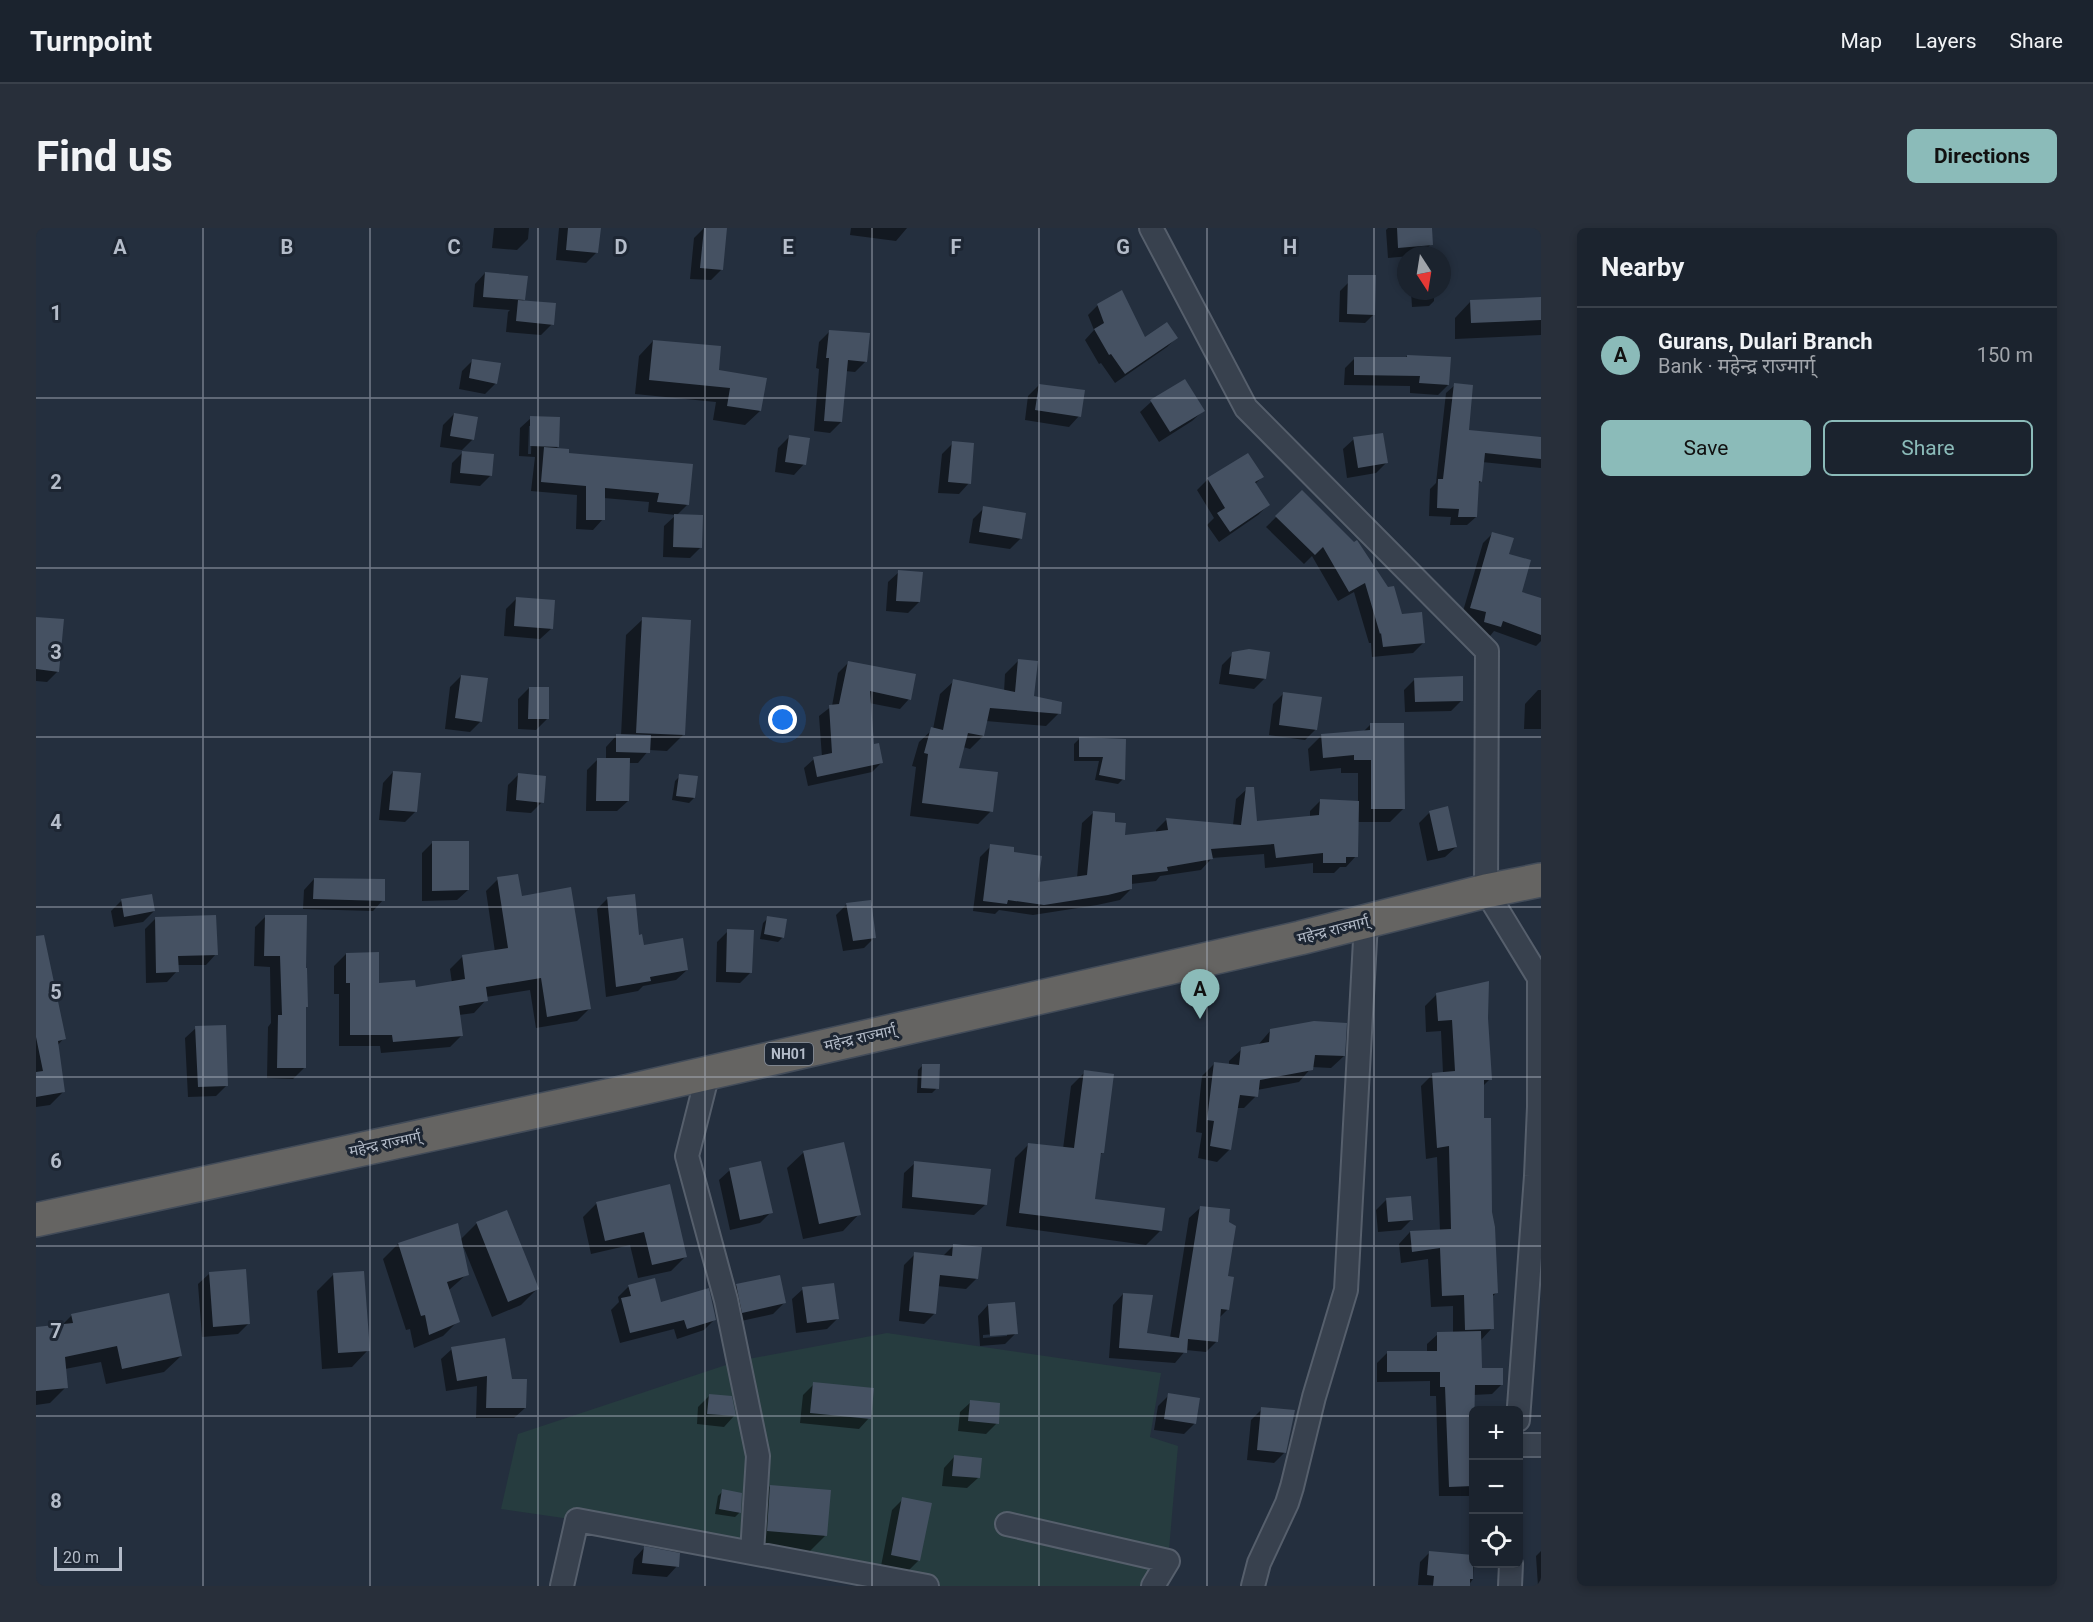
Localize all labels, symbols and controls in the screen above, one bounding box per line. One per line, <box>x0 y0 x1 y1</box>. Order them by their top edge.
text: Turnpoint <box>30 25 152 58</box>
text: Map <box>1840 29 1882 53</box>
text: Layers <box>1915 29 1976 53</box>
text: Share <box>2009 29 2063 53</box>
button: Directions <box>1907 129 2057 183</box>
text: Find us <box>36 132 173 181</box>
text: A <box>113 235 127 259</box>
text: B <box>281 235 293 259</box>
text: C <box>447 235 461 259</box>
text: D <box>615 235 628 259</box>
text: E <box>782 235 794 259</box>
text: F <box>951 235 962 259</box>
text: G <box>1116 235 1130 259</box>
text: H <box>1283 235 1297 259</box>
north arrow <box>1397 246 1451 300</box>
text: Nearby <box>1601 252 1684 282</box>
text: 1 <box>50 301 62 325</box>
text: Gurans, Dulari Branch <box>1658 329 1873 354</box>
text: A <box>1614 343 1627 367</box>
text: 150 m <box>1977 343 2033 367</box>
text: Bank · महेन्द्र राज्मार्ग् <box>1658 354 1815 378</box>
button: Save <box>1601 420 1811 476</box>
button: Share <box>1823 420 2033 476</box>
text: 2 <box>50 470 62 494</box>
text: 3 <box>50 640 62 664</box>
your location <box>768 705 797 734</box>
text: 4 <box>50 810 62 834</box>
street label: महेन्द्र राज्मार्ग् <box>1295 912 1373 949</box>
pin: A <box>1180 970 1220 1019</box>
text: 5 <box>50 980 62 1004</box>
street label: महेन्द्र राज्मार्ग् <box>822 1021 900 1056</box>
road number: NH01 <box>765 1043 813 1065</box>
street label: महेन्द्र राज्मार्ग् <box>347 1127 425 1161</box>
text: 6 <box>50 1149 62 1173</box>
text: 7 <box>50 1319 62 1343</box>
map controls <box>1469 1406 1523 1568</box>
button: + <box>1469 1406 1523 1460</box>
button: − <box>1469 1460 1523 1514</box>
text: 8 <box>50 1489 62 1513</box>
button: locate <box>1469 1514 1523 1568</box>
scale bar <box>54 1544 122 1572</box>
text: 20 m <box>63 1548 99 1567</box>

